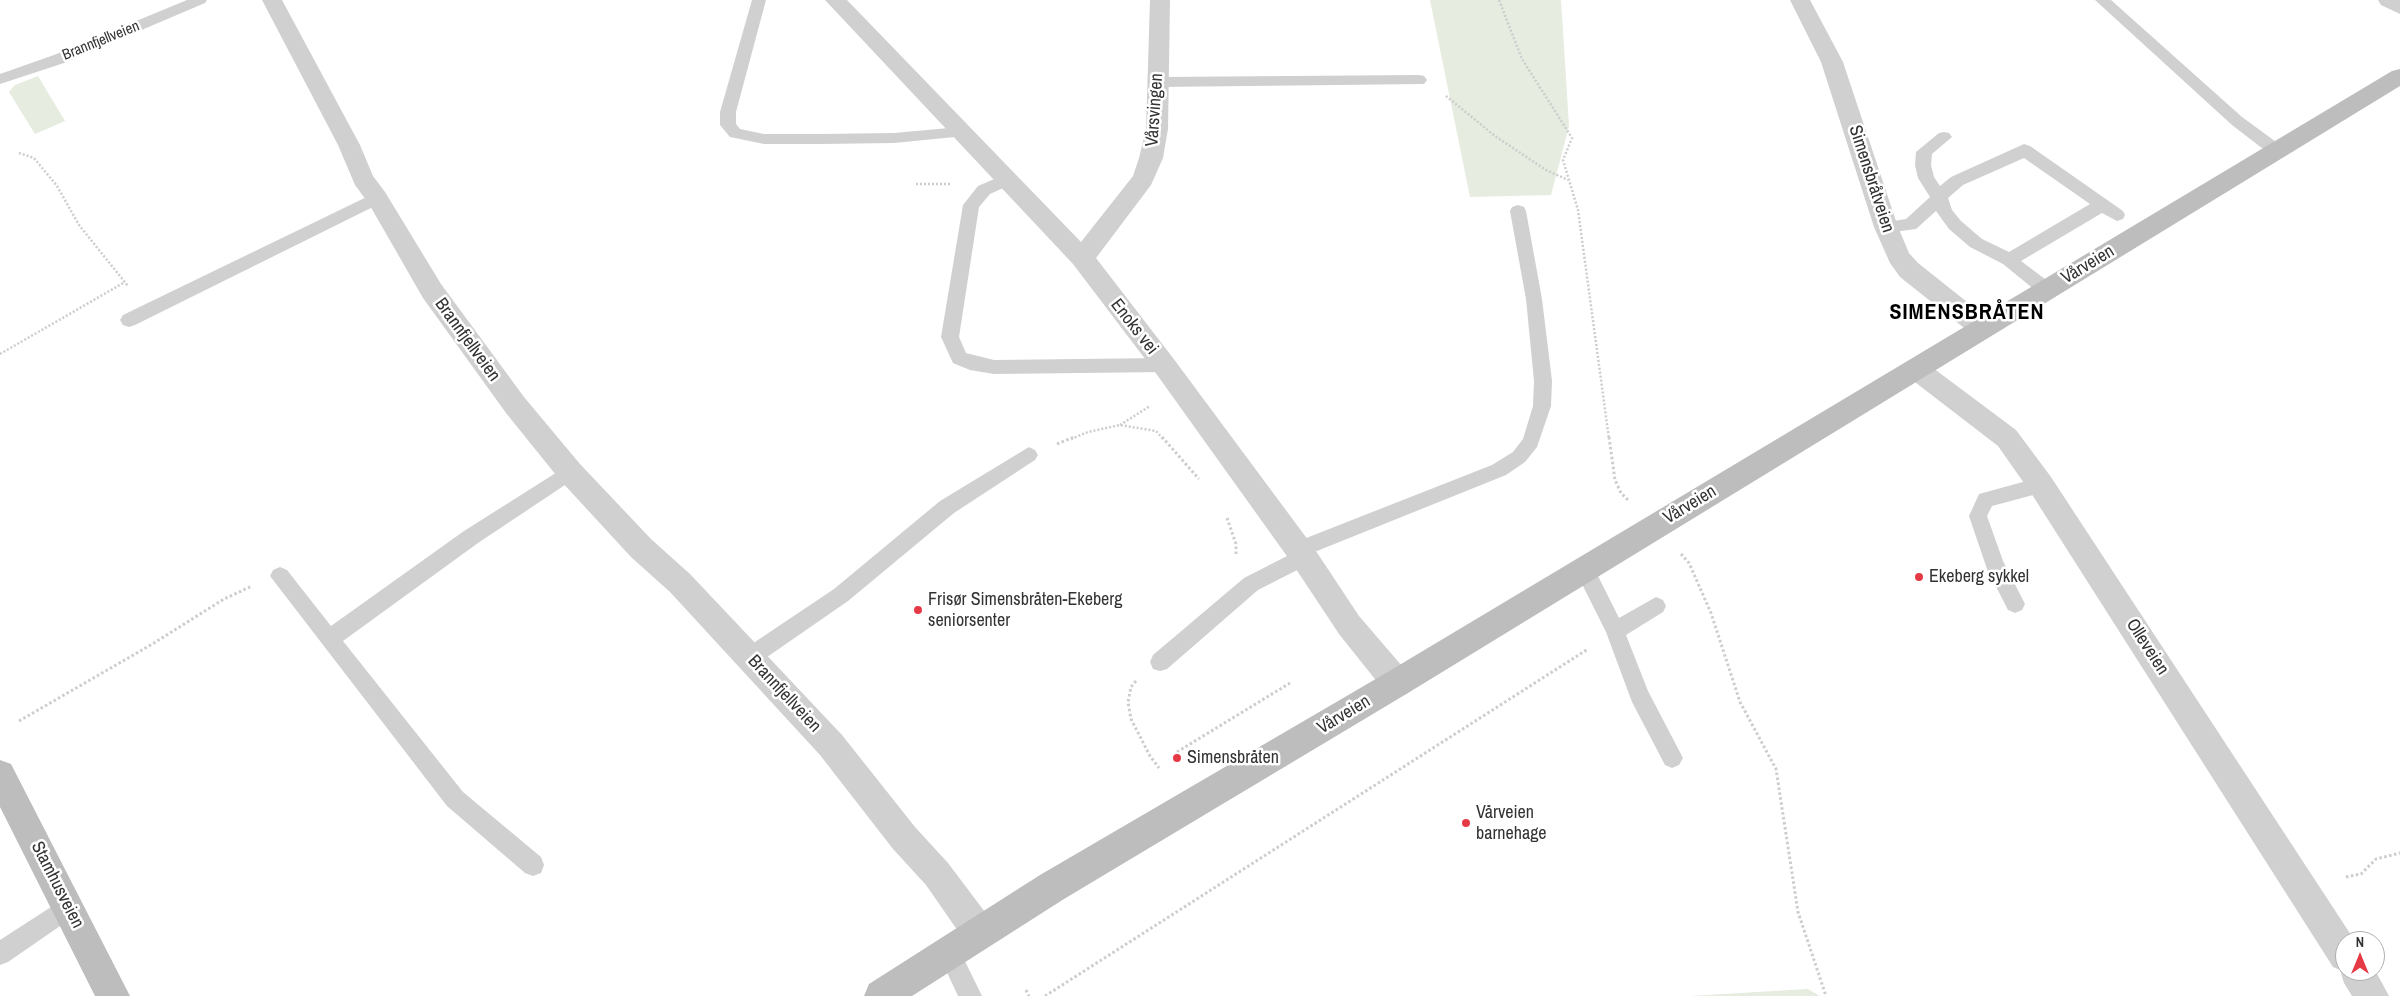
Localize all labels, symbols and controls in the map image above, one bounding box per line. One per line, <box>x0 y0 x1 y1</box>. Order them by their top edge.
street label: Brannfjellveien <box>60 17 142 65</box>
street label: Vårsvingen <box>1142 73 1168 147</box>
street label: Simensbråtveien <box>1843 123 1899 235</box>
street label: Vårveien <box>2058 241 2118 289</box>
street label: Brannfjellveien <box>430 294 504 386</box>
street label: Enoks vei <box>1106 295 1162 359</box>
district label: SIMENSBRÅTEN <box>1888 300 2046 326</box>
street label: Vårveien <box>1660 481 1720 529</box>
place label: Ekeberg sykkel <box>1929 566 2029 588</box>
marker: Ekeberg sykkel <box>1913 571 1925 583</box>
place label: Frisør Simensbråten-Ekeberg seniorsenter <box>928 589 1122 632</box>
marker: Frisør Simensbråten-Ekeberg seniorsenter <box>912 604 924 616</box>
street label: Olleveien <box>2121 615 2173 679</box>
street label: Brannfjellveien <box>743 651 825 737</box>
street label: Vårveien <box>1314 691 1374 739</box>
place label: Simensbråten <box>1187 747 1279 769</box>
marker: Simensbråten <box>1171 752 1183 764</box>
place label: Vårveien barnehage <box>1476 802 1547 844</box>
marker: Vårveien barnehage <box>1460 817 1472 829</box>
street label: Stamhusveien <box>26 838 88 932</box>
north arrow <box>2335 931 2385 981</box>
text: N <box>2356 933 2364 951</box>

